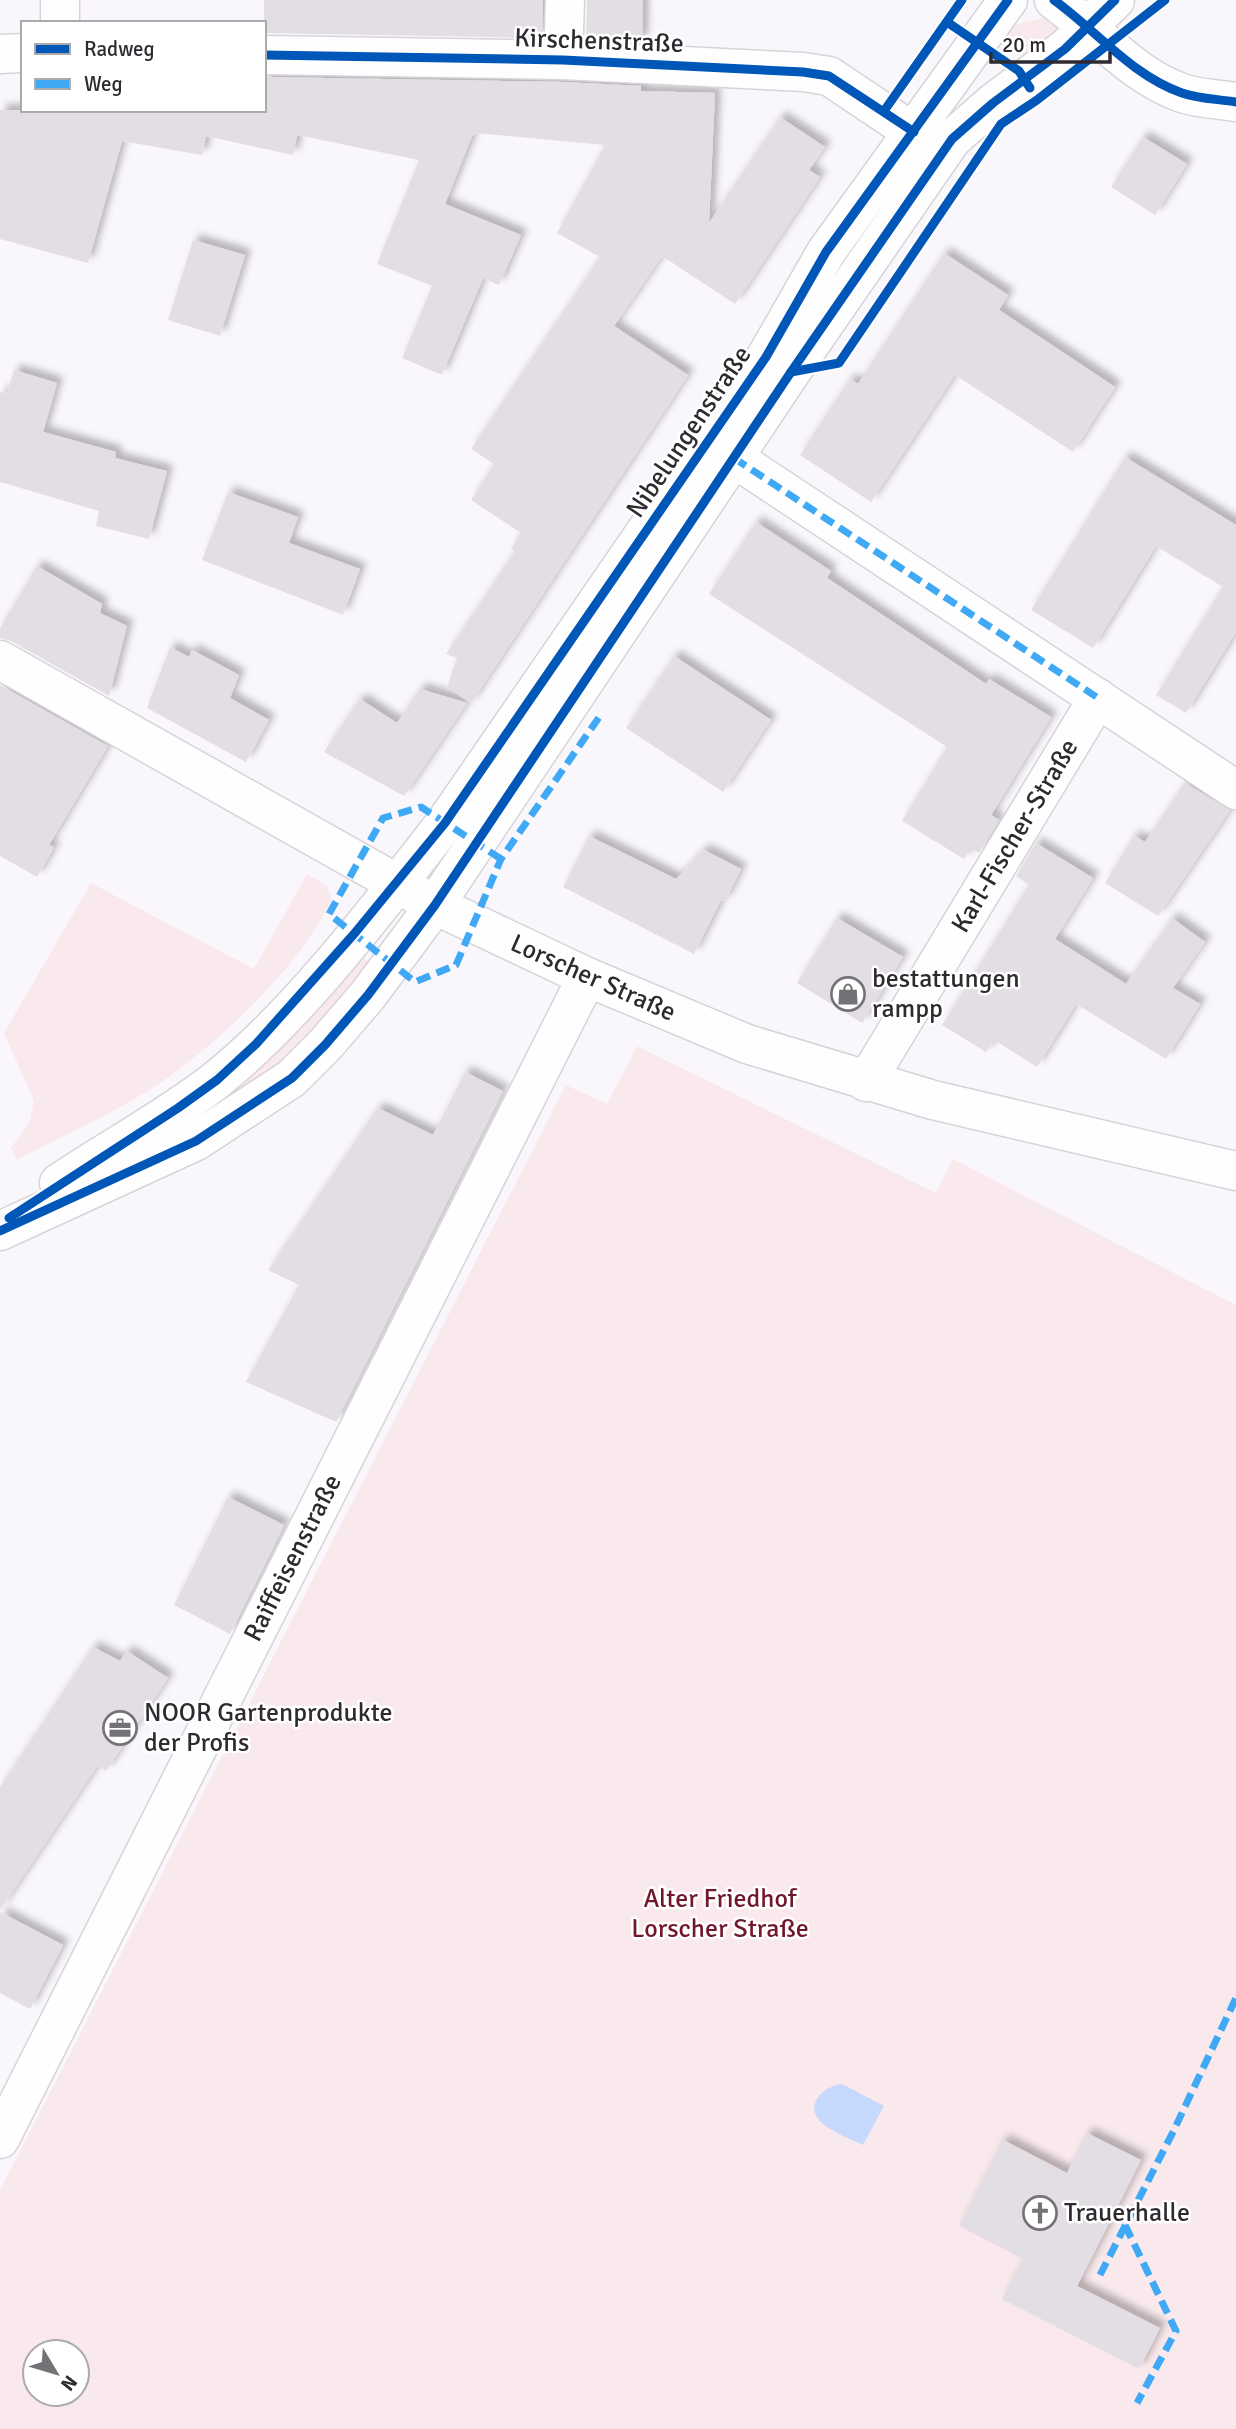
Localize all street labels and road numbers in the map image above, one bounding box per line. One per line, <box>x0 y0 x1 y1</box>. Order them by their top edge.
street label: Kirschenstraße <box>514 22 684 60</box>
street label: Nibelungenstraße <box>620 340 758 524</box>
street label: Karl-Fischer-Straße <box>945 733 1085 939</box>
street label: Lorscher Straße <box>505 927 681 1029</box>
street label: Raiffeisenstraße <box>237 1469 349 1647</box>

